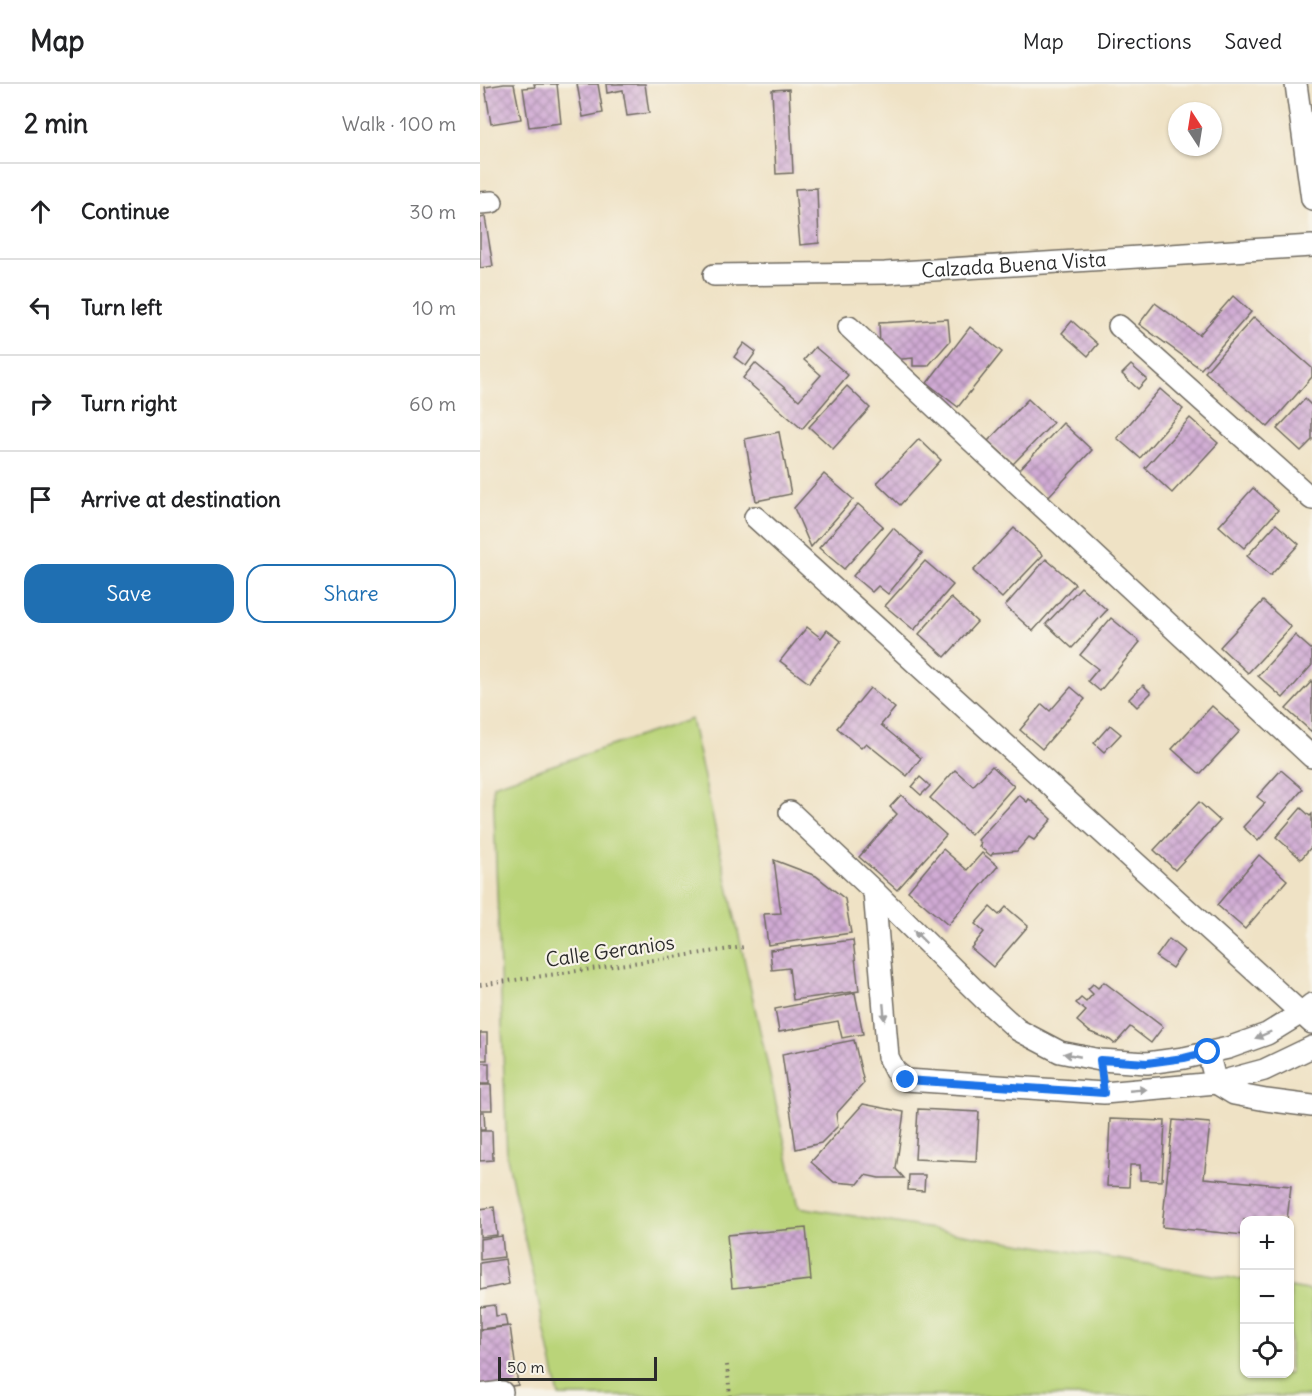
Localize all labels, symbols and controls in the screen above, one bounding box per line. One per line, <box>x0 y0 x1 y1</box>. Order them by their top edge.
text: Map <box>30 23 84 59</box>
text: Map <box>1023 28 1064 55</box>
text: Directions <box>1097 28 1191 55</box>
text: Saved <box>1224 28 1282 55</box>
north arrow <box>1168 102 1222 156</box>
text: 2 min <box>24 107 88 140</box>
text: Walk · 100 m <box>342 111 456 136</box>
icon: ahead <box>24 195 57 228</box>
text: Continue <box>81 197 170 225</box>
text: 30 m <box>409 199 456 224</box>
street label: Calzada Buena Vista <box>921 246 1107 283</box>
icon: left <box>24 291 57 324</box>
text: Turn left <box>81 293 162 321</box>
text: 10 m <box>413 295 456 320</box>
icon: right <box>24 387 57 420</box>
text: Turn right <box>81 389 177 417</box>
text: 60 m <box>409 391 456 416</box>
icon: arrive <box>24 483 57 516</box>
text: Arrive at destination <box>81 485 281 513</box>
button: Save <box>24 564 234 623</box>
button: Share <box>246 564 456 623</box>
street label: Calle Geranios <box>544 929 676 972</box>
one-way arrow <box>913 930 928 944</box>
one-way arrow <box>879 1003 889 1022</box>
one-way arrow <box>1254 1031 1272 1040</box>
route start <box>1194 1038 1220 1064</box>
one-way arrow <box>1063 1050 1082 1059</box>
route end <box>892 1066 918 1092</box>
one-way arrow <box>1129 1085 1148 1095</box>
map controls <box>1240 1216 1294 1378</box>
button: + <box>1240 1216 1294 1270</box>
button: − <box>1240 1270 1294 1324</box>
button: locate <box>1240 1324 1294 1378</box>
scale bar <box>498 1354 657 1382</box>
text: 50 m <box>507 1357 545 1377</box>

